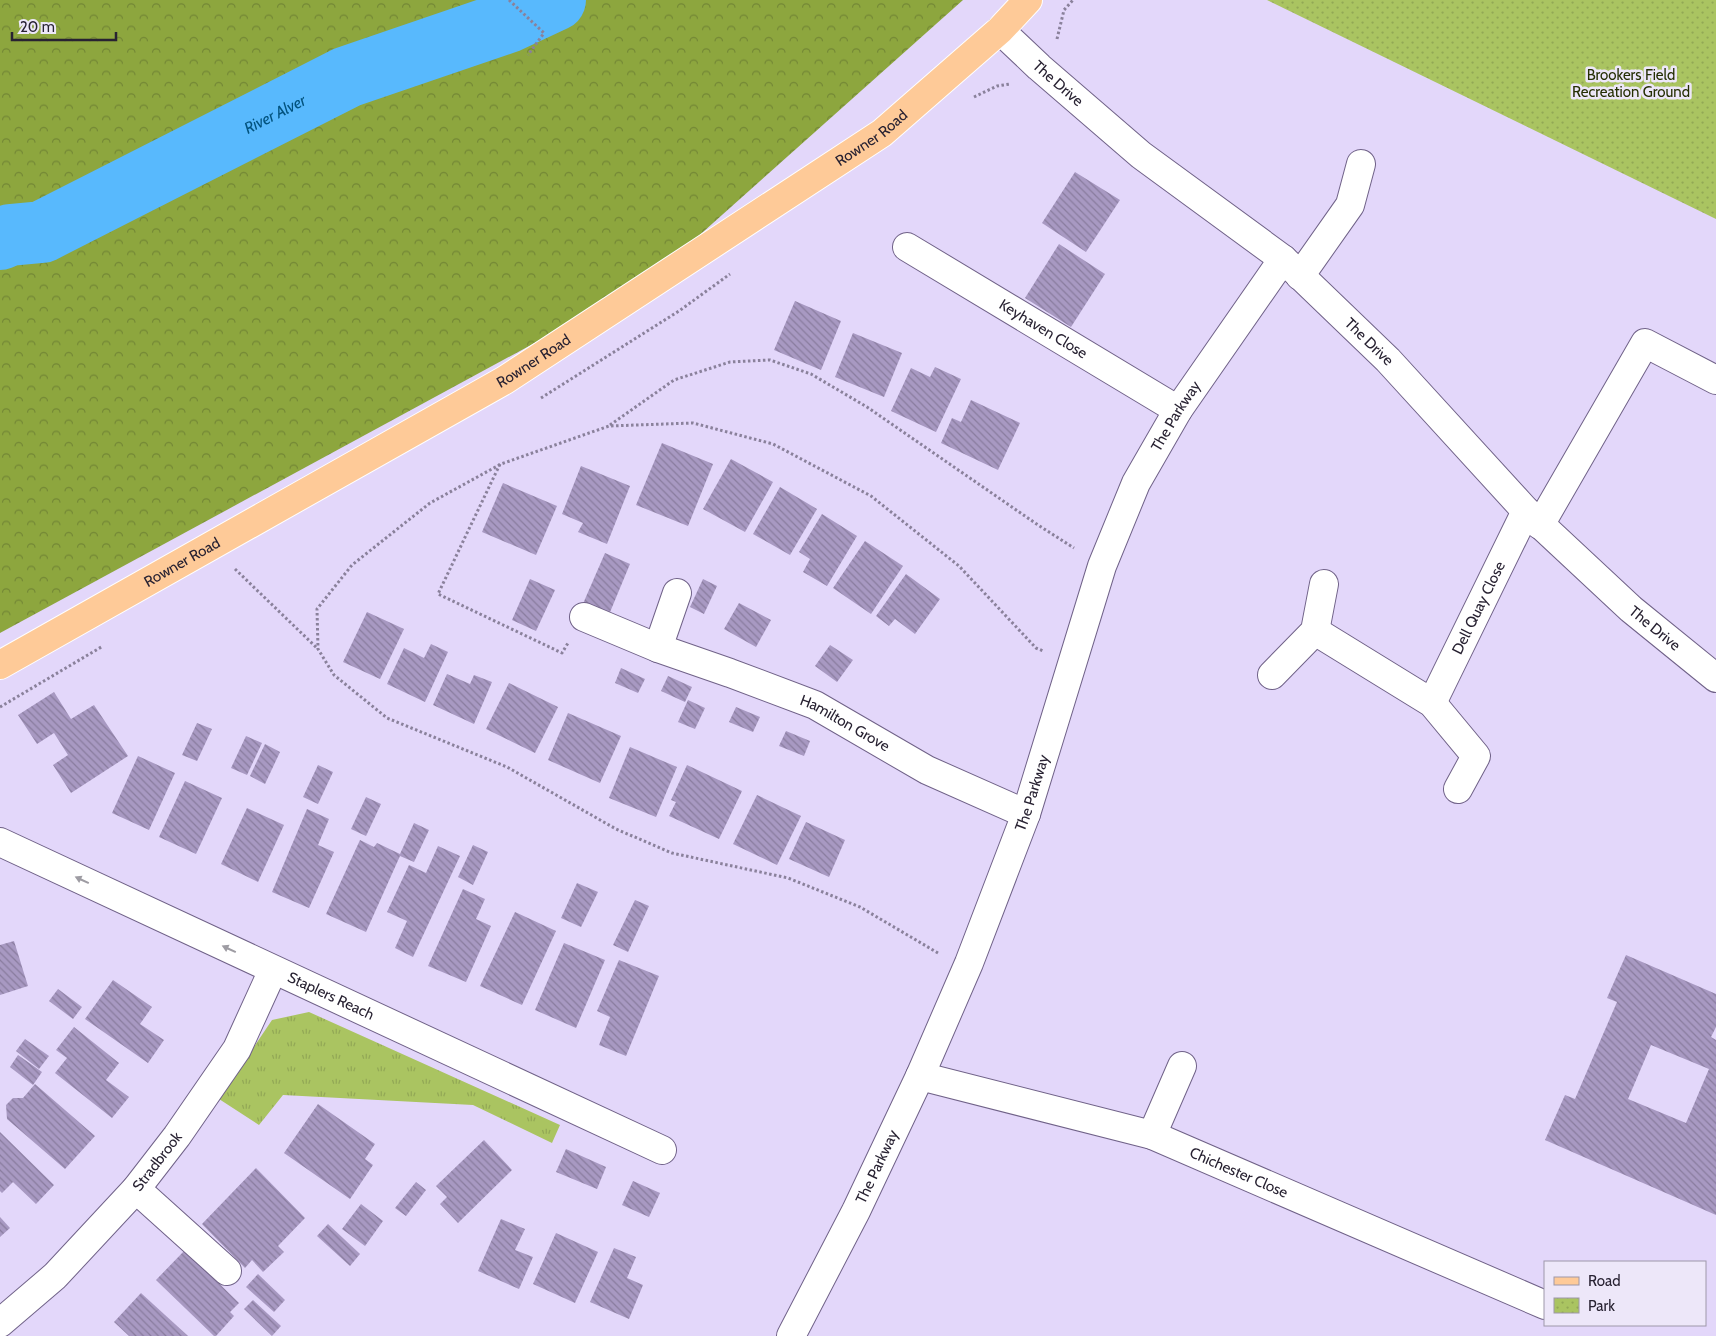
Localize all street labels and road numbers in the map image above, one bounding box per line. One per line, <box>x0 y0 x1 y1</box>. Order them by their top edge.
street label: The Drive <box>1029 57 1087 110</box>
street label: Rowner Road <box>832 106 911 170</box>
street label: Keyhaven Close <box>996 296 1091 363</box>
street label: The Drive <box>1341 314 1398 369</box>
street label: Rowner Road <box>493 331 574 392</box>
street label: The Parkway <box>1147 377 1205 454</box>
street label: Rowner Road <box>141 534 223 591</box>
street label: Dell Quay Close <box>1448 558 1509 657</box>
street label: The Drive <box>1626 602 1684 655</box>
street label: Hamilton Grove <box>797 691 893 755</box>
street label: The Parkway <box>1011 752 1053 834</box>
street label: Staplers Reach <box>285 968 377 1024</box>
street label: The Parkway <box>852 1126 902 1206</box>
street label: Stradbrook <box>129 1128 186 1195</box>
street label: Chichester Close <box>1187 1143 1291 1202</box>

